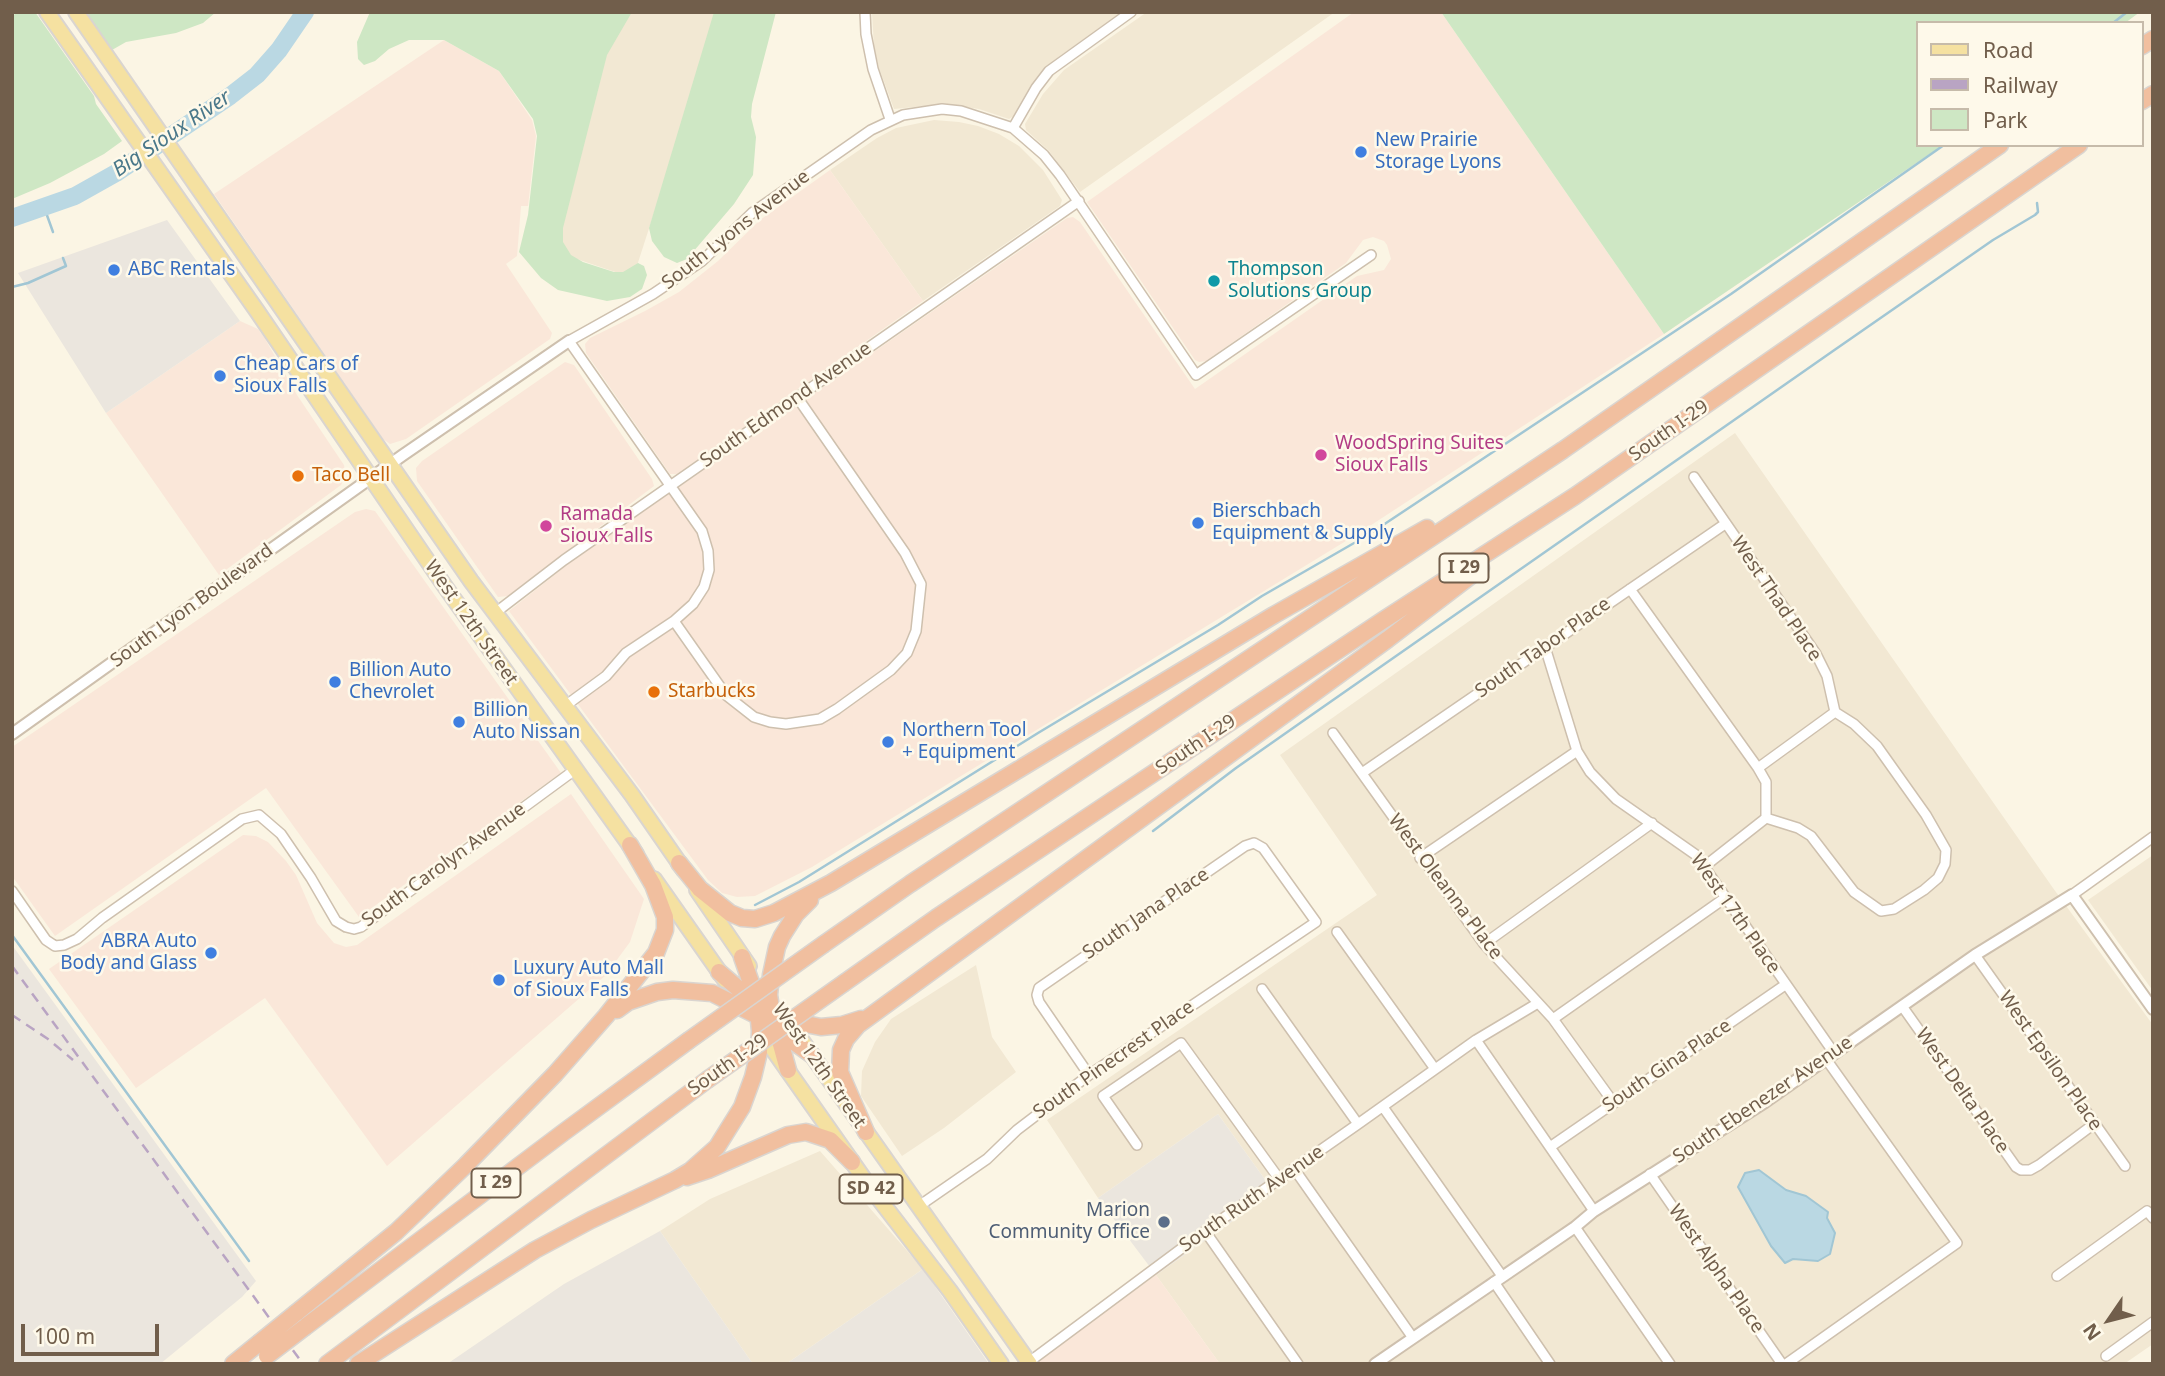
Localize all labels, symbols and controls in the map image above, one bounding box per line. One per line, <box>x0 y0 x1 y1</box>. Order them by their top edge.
legend <box>1916 21 2144 147</box>
text: Road <box>1983 36 2033 64</box>
text: Railway <box>1983 71 2058 99</box>
water label: Big Sioux River <box>108 85 236 183</box>
text: Park <box>1983 106 2027 134</box>
place label: New Prairie Storage Lyons <box>1375 130 1501 174</box>
marker: New Prairie Storage Lyons <box>1353 144 1369 160</box>
street label: South Lyons Avenue <box>658 165 814 295</box>
place label: ABC Rentals <box>128 259 235 281</box>
place label: Thompson Solutions Group <box>1228 259 1372 303</box>
marker: ABC Rentals <box>106 262 122 278</box>
marker: Thompson Solutions Group <box>1206 273 1222 289</box>
street label: South Edmond Avenue <box>696 337 876 473</box>
place label: Cheap Cars of Sioux Falls <box>234 354 358 398</box>
marker: Cheap Cars of Sioux Falls <box>212 368 228 384</box>
street label: South I-29 <box>1625 395 1713 467</box>
place label: WoodSpring Suites Sioux Falls <box>1335 433 1504 477</box>
marker: WoodSpring Suites Sioux Falls <box>1313 447 1329 463</box>
place label: Taco Bell <box>312 465 390 487</box>
marker: Taco Bell <box>290 468 306 484</box>
place label: Bierschbach Equipment & Supply <box>1212 501 1394 545</box>
place label: Ramada Sioux Falls <box>560 504 653 548</box>
marker: Bierschbach Equipment & Supply <box>1190 515 1206 531</box>
marker: Ramada Sioux Falls <box>538 518 554 534</box>
street label: West Thad Place <box>1726 532 1826 666</box>
street label: South Lyon Boulevard <box>106 539 278 673</box>
road number: I 29 <box>1440 554 1488 582</box>
street label: West 12th Street <box>419 556 523 690</box>
street label: South Tabor Place <box>1471 593 1615 703</box>
place label: Billion Auto Chevrolet <box>349 660 451 704</box>
marker: Billion Auto Chevrolet <box>327 674 343 690</box>
place label: Starbucks <box>668 681 756 703</box>
marker: Starbucks <box>646 684 662 700</box>
place label: Billion Auto Nissan <box>473 700 580 744</box>
street label: South I-29 <box>1152 710 1240 780</box>
marker: Billion Auto Nissan <box>451 714 467 730</box>
place label: Northern Tool + Equipment <box>902 720 1027 764</box>
marker: Northern Tool + Equipment <box>880 734 896 750</box>
street label: South Carolyn Avenue <box>358 798 530 932</box>
street label: West Oleanna Place <box>1383 810 1507 964</box>
street label: West 17th Place <box>1685 850 1785 978</box>
street label: South Jana Place <box>1079 863 1213 965</box>
place label: ABRA Auto Body and Glass <box>60 931 197 975</box>
marker: ABRA Auto Body and Glass <box>203 945 219 961</box>
place label: Luxury Auto Mall of Sioux Falls <box>513 958 664 1002</box>
marker: Luxury Auto Mall of Sioux Falls <box>491 972 507 988</box>
street label: West Epsilon Place <box>1993 987 2107 1135</box>
street label: South Pinecrest Place <box>1029 996 1199 1124</box>
street label: West 12th Street <box>767 999 871 1133</box>
street label: South Gina Place <box>1598 1015 1736 1117</box>
street label: West Delta Place <box>1910 1024 2014 1158</box>
street label: South I-29 <box>684 1029 772 1101</box>
street label: South Ebenezer Avenue <box>1669 1031 1857 1169</box>
street label: South Ruth Avenue <box>1175 1141 1329 1257</box>
road number: I 29 <box>472 1168 520 1198</box>
road number: SD 42 <box>840 1174 903 1204</box>
place label: Marion Community Office <box>988 1200 1150 1244</box>
street label: West Alpha Place <box>1663 1200 1769 1338</box>
marker: Marion Community Office <box>1156 1214 1172 1230</box>
north arrow <box>2074 1285 2144 1355</box>
scale bar <box>24 1310 163 1354</box>
text: N <box>2077 1318 2107 1346</box>
text: 100 m <box>34 1322 95 1350</box>

